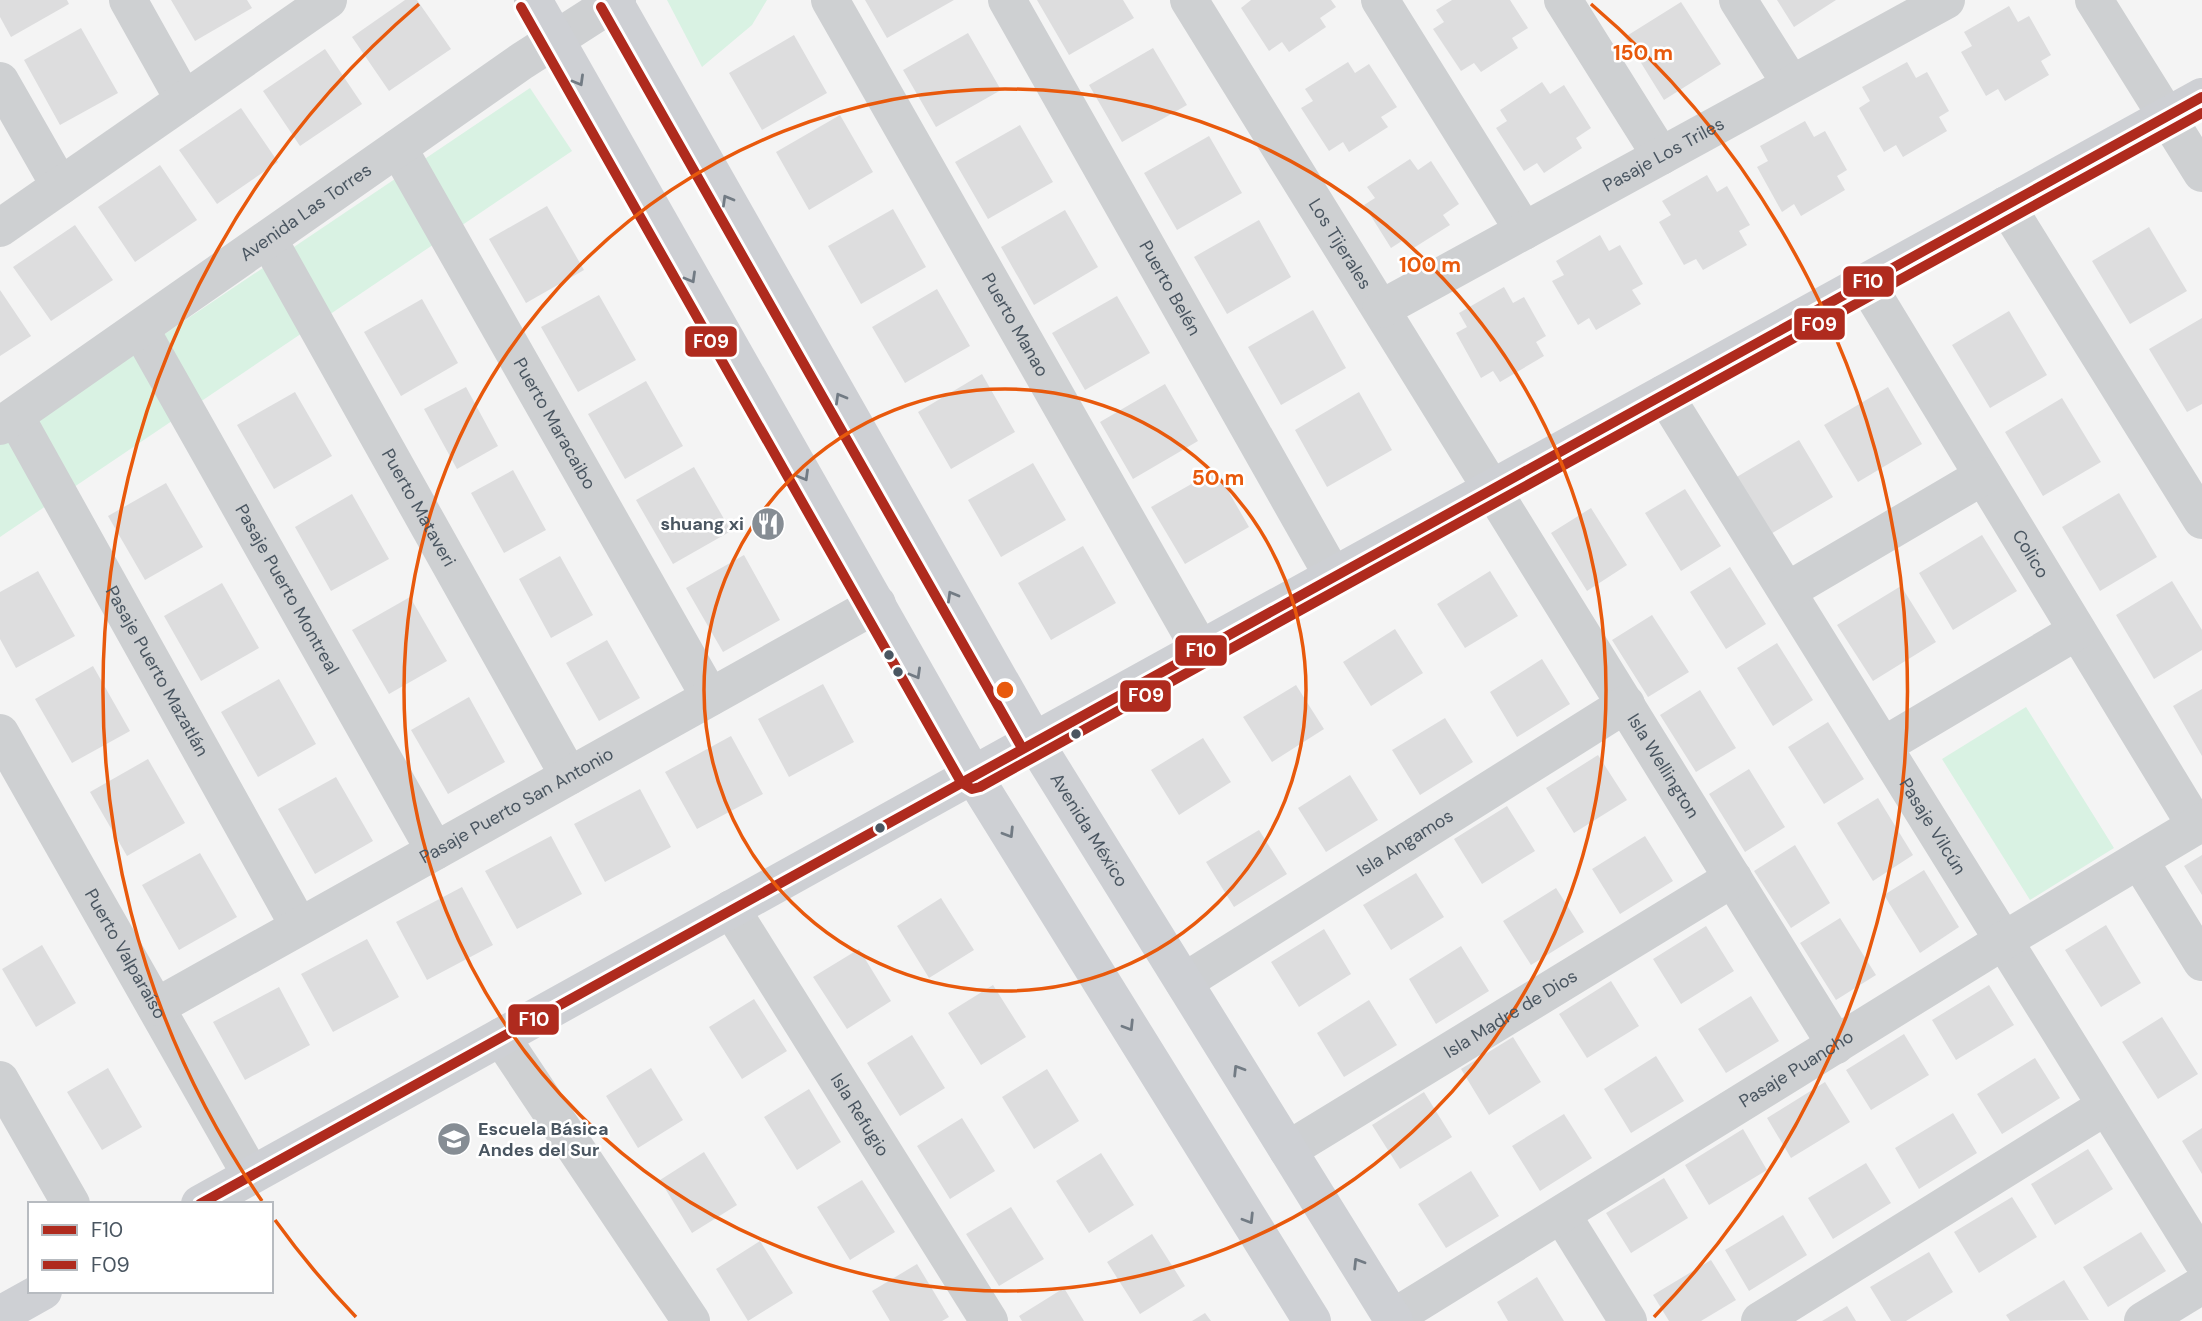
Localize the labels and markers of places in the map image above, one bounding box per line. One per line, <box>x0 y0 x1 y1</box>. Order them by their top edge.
restaurant icon: shuang xi <box>749 505 787 543</box>
place label: shuang xi <box>660 512 744 536</box>
unlabelled marker <box>882 648 896 662</box>
unlabelled marker <box>891 665 905 679</box>
centre of rings <box>993 678 1017 702</box>
unlabelled marker <box>1069 727 1083 741</box>
unlabelled marker <box>873 821 887 835</box>
place label: Escuela Básica Andes del Sur <box>478 1117 609 1162</box>
school or university icon: Escuela Básica Andes del Sur <box>435 1120 473 1158</box>

